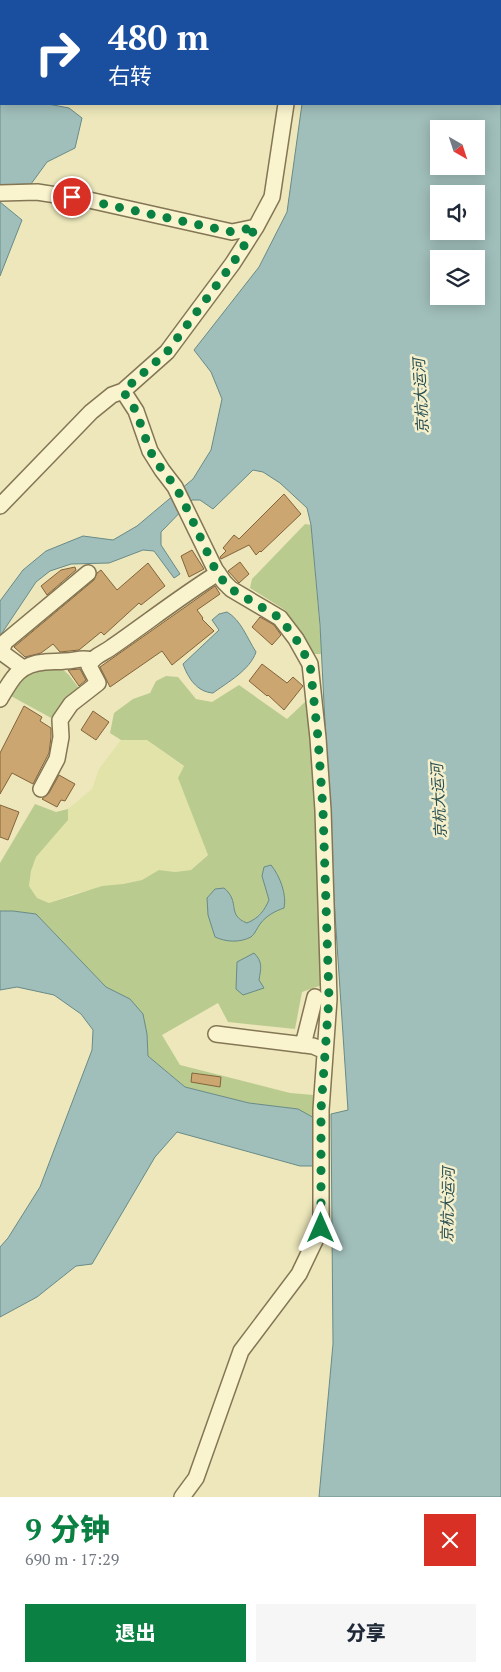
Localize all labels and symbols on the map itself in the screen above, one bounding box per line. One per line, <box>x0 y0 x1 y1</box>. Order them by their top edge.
north arrow <box>430 120 485 175</box>
pin <box>51 176 93 218</box>
water label: 京杭大运河 <box>408 355 432 434</box>
water label: 京杭大运河 <box>426 760 450 839</box>
water label: 京杭大运河 <box>436 1164 458 1243</box>
position arrow <box>294 1201 346 1253</box>

